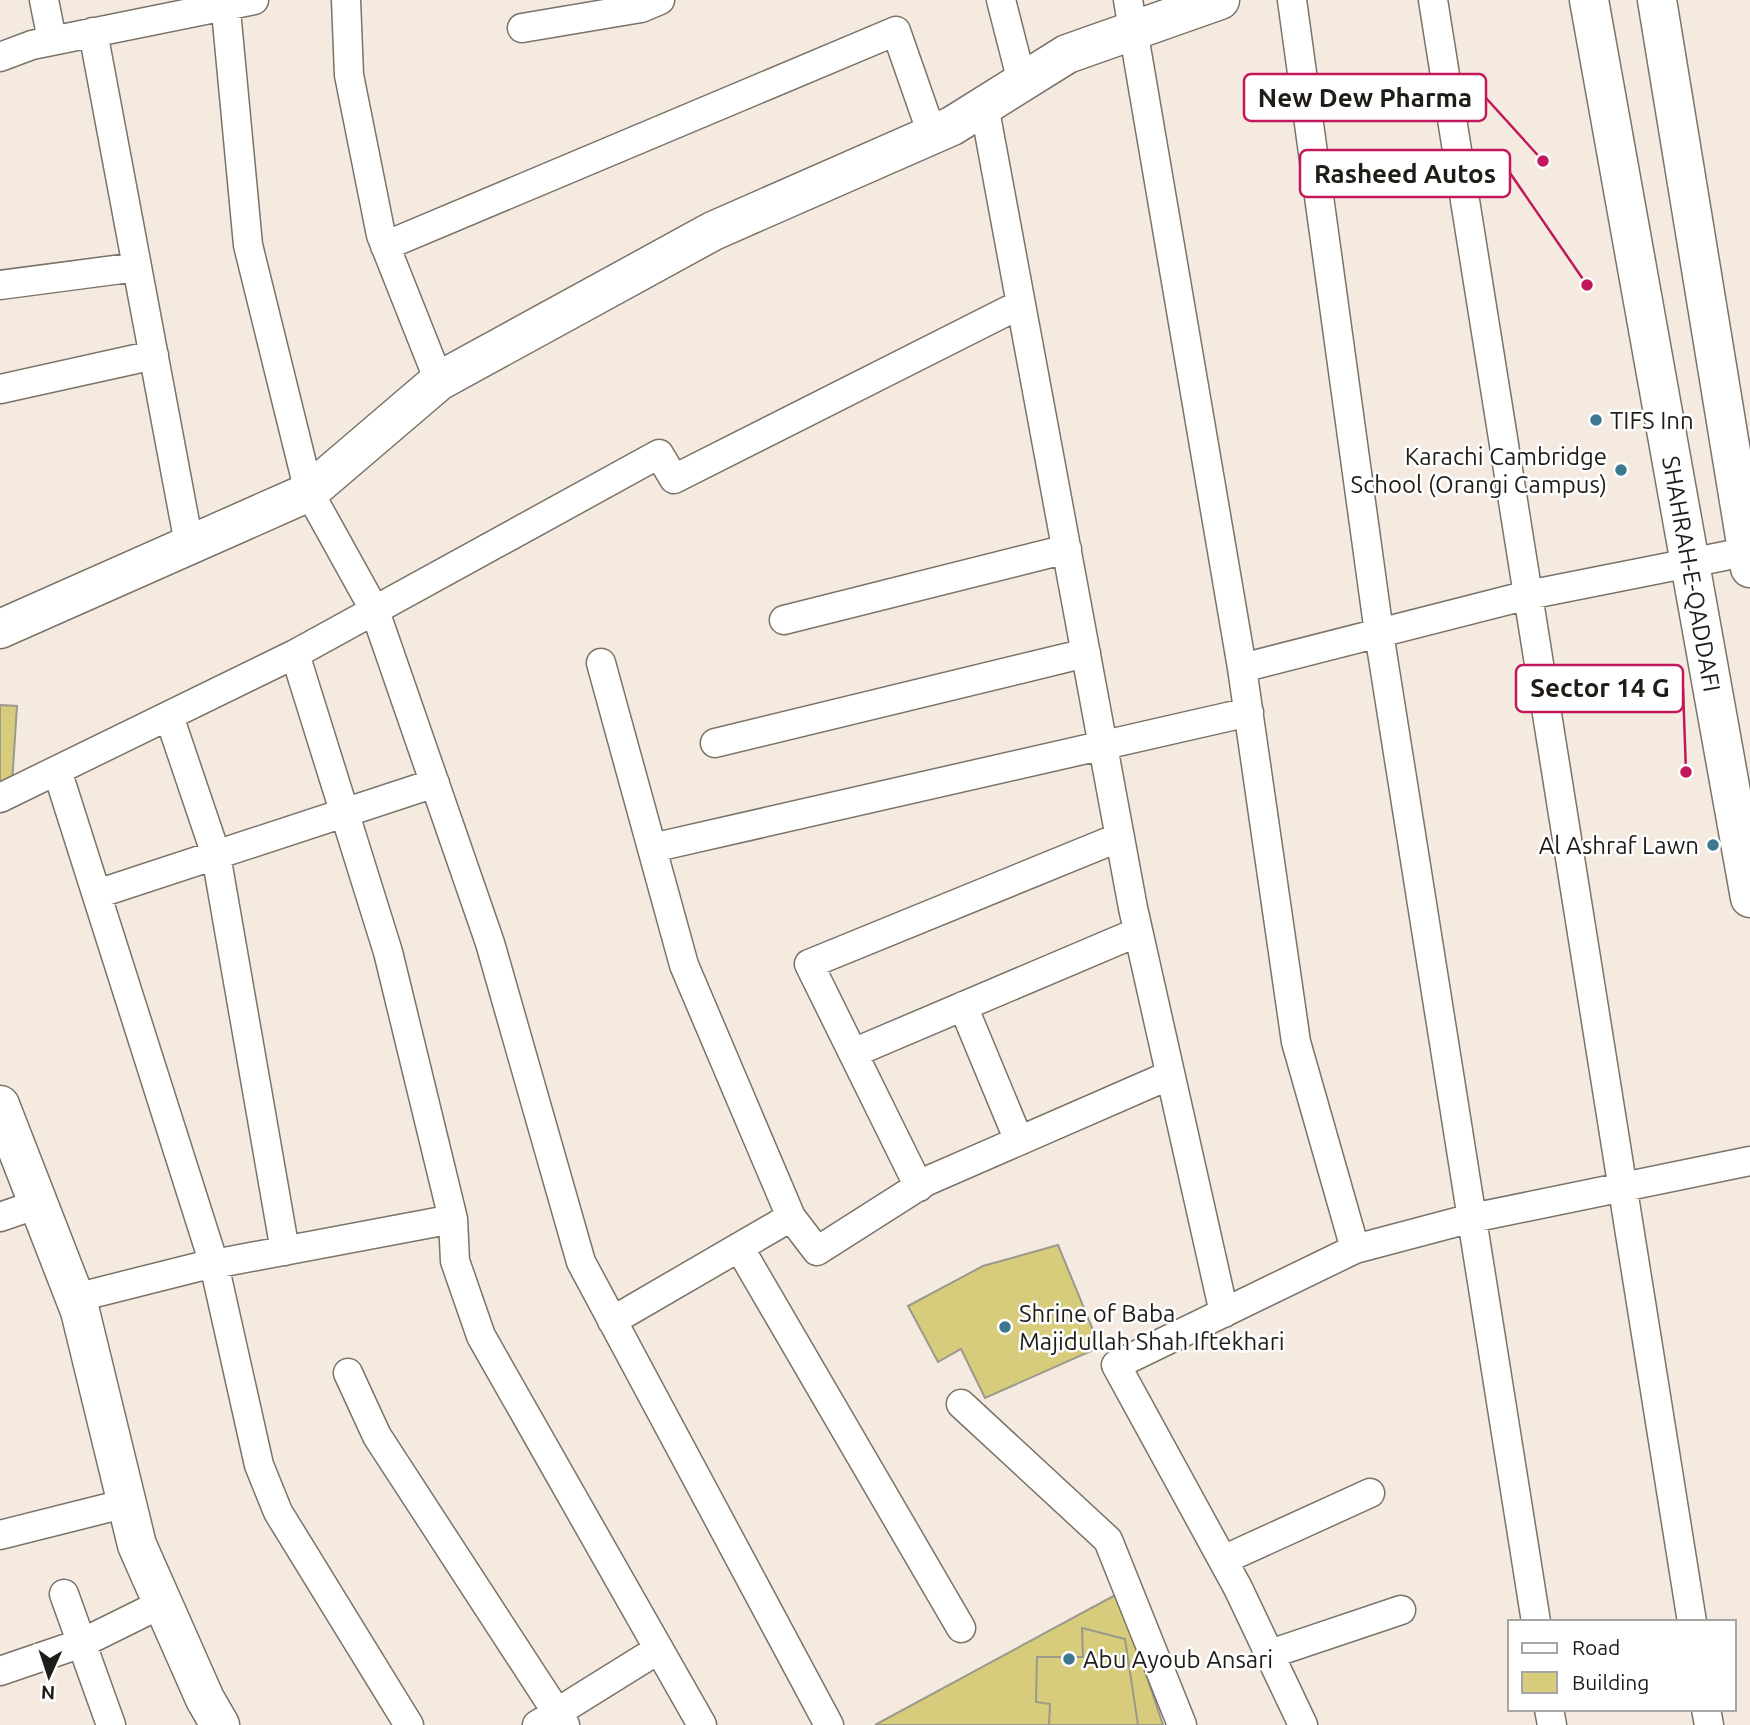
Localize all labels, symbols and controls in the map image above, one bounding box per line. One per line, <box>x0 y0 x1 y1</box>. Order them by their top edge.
callout: New Dew Pharma <box>1244 74 1486 121</box>
text: New Dew Pharma <box>1258 83 1472 112</box>
callout: Rasheed Autos <box>1300 150 1510 197</box>
text: Rasheed Autos <box>1314 159 1496 188</box>
place label: TIFS Inn <box>1610 407 1694 434</box>
marker: TIFS Inn <box>1588 412 1604 428</box>
place label: Karachi Cambridge School (Orangi Campus) <box>1351 443 1607 498</box>
street label: SHAHRAH-E-QADDAFI <box>1657 454 1726 694</box>
marker: Karachi Cambridge School (Orangi Campus) <box>1613 462 1629 478</box>
callout: Sector 14 G <box>1516 665 1683 712</box>
text: Sector 14 G <box>1530 673 1670 702</box>
place label: Al Ashraf Lawn <box>1539 832 1699 859</box>
marker: Al Ashraf Lawn <box>1705 837 1721 853</box>
place label: Shrine of Baba Majidullah Shah Iftekhari <box>1019 1300 1285 1355</box>
marker: Shrine of Baba Majidullah Shah Iftekhari <box>997 1319 1013 1335</box>
legend <box>1508 1620 1736 1711</box>
text: Road <box>1572 1635 1620 1659</box>
north arrow <box>14 1641 84 1711</box>
place label: Abu Ayoub Ansari <box>1083 1646 1273 1673</box>
marker: Abu Ayoub Ansari <box>1061 1651 1077 1667</box>
text: Building <box>1572 1670 1649 1694</box>
text: N <box>40 1682 56 1704</box>

